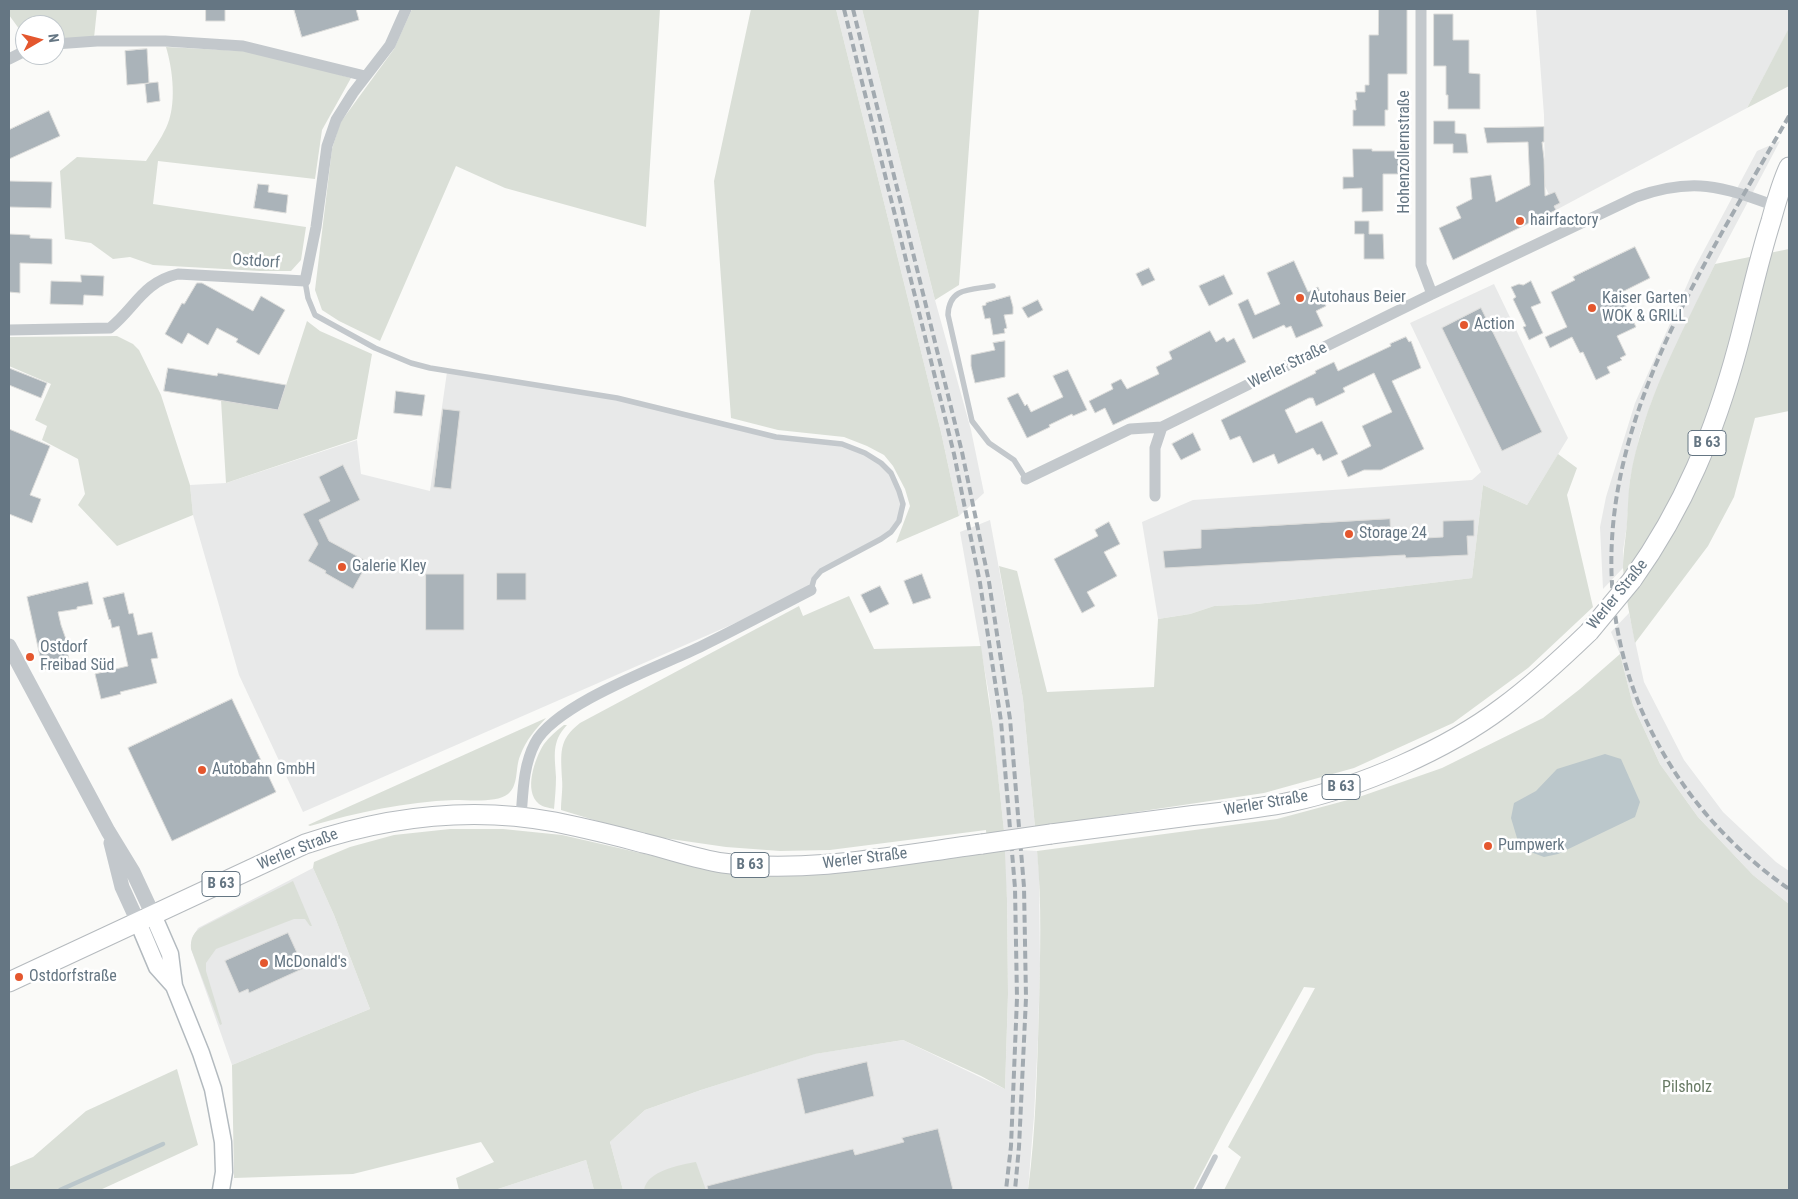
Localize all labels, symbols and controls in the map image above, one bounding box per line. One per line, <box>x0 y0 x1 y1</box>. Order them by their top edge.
north arrow <box>15 15 65 65</box>
text: N <box>45 33 62 43</box>
street label: Hohenzollernstraße <box>1395 90 1415 214</box>
place label: hairfactory <box>1530 211 1598 231</box>
marker: hairfactory <box>1514 215 1526 227</box>
street label: Ostdorf <box>232 251 280 273</box>
place label: Autohaus Beier <box>1310 288 1406 308</box>
place label: Kaiser Garten WOK & GRILL <box>1602 289 1688 327</box>
marker: Autohaus Beier <box>1294 292 1306 304</box>
marker: Kaiser Garten WOK & GRILL <box>1586 302 1598 314</box>
place label: Action <box>1474 315 1515 335</box>
marker: Action <box>1458 319 1470 331</box>
street label: Werler Straße <box>1246 339 1330 393</box>
road number: B 63 <box>1688 430 1726 456</box>
place label: Storage 24 <box>1359 524 1427 544</box>
marker: Storage 24 <box>1343 528 1355 540</box>
street label: Werler Straße <box>1584 556 1652 634</box>
place label: Galerie Kley <box>352 557 426 577</box>
marker: Galerie Kley <box>336 561 348 573</box>
place label: Ostdorf Freibad Süd <box>40 638 115 676</box>
marker: Ostdorf Freibad Süd <box>24 651 36 663</box>
place label: Autobahn GmbH <box>212 760 316 780</box>
marker: Autobahn GmbH <box>196 764 208 776</box>
road number: B 63 <box>1322 774 1360 800</box>
street label: Werler Straße <box>1222 787 1310 821</box>
street label: Werler Straße <box>255 825 341 875</box>
place label: Pumpwerk <box>1498 836 1565 856</box>
marker: Pumpwerk <box>1482 840 1494 852</box>
street label: Werler Straße <box>822 844 908 874</box>
road number: B 63 <box>731 852 769 878</box>
road number: B 63 <box>202 872 240 896</box>
place label: McDonald's <box>274 953 347 973</box>
marker: McDonald's <box>258 957 270 969</box>
place label: Ostdorfstraße <box>29 967 117 987</box>
marker: Ostdorfstraße <box>13 971 25 983</box>
park label: Pilsholz <box>1662 1078 1712 1098</box>

